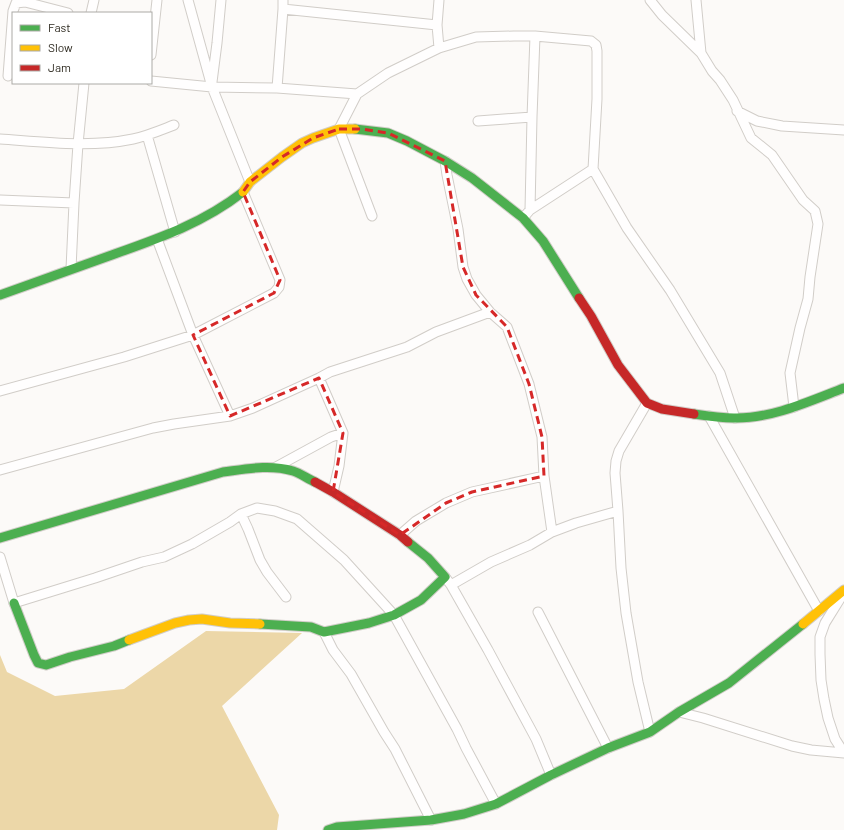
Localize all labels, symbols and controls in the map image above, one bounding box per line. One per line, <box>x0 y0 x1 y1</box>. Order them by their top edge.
legend <box>12 12 152 84</box>
text: Fast <box>48 20 71 34</box>
text: Slow <box>48 40 73 54</box>
text: Jam <box>48 60 71 74</box>

